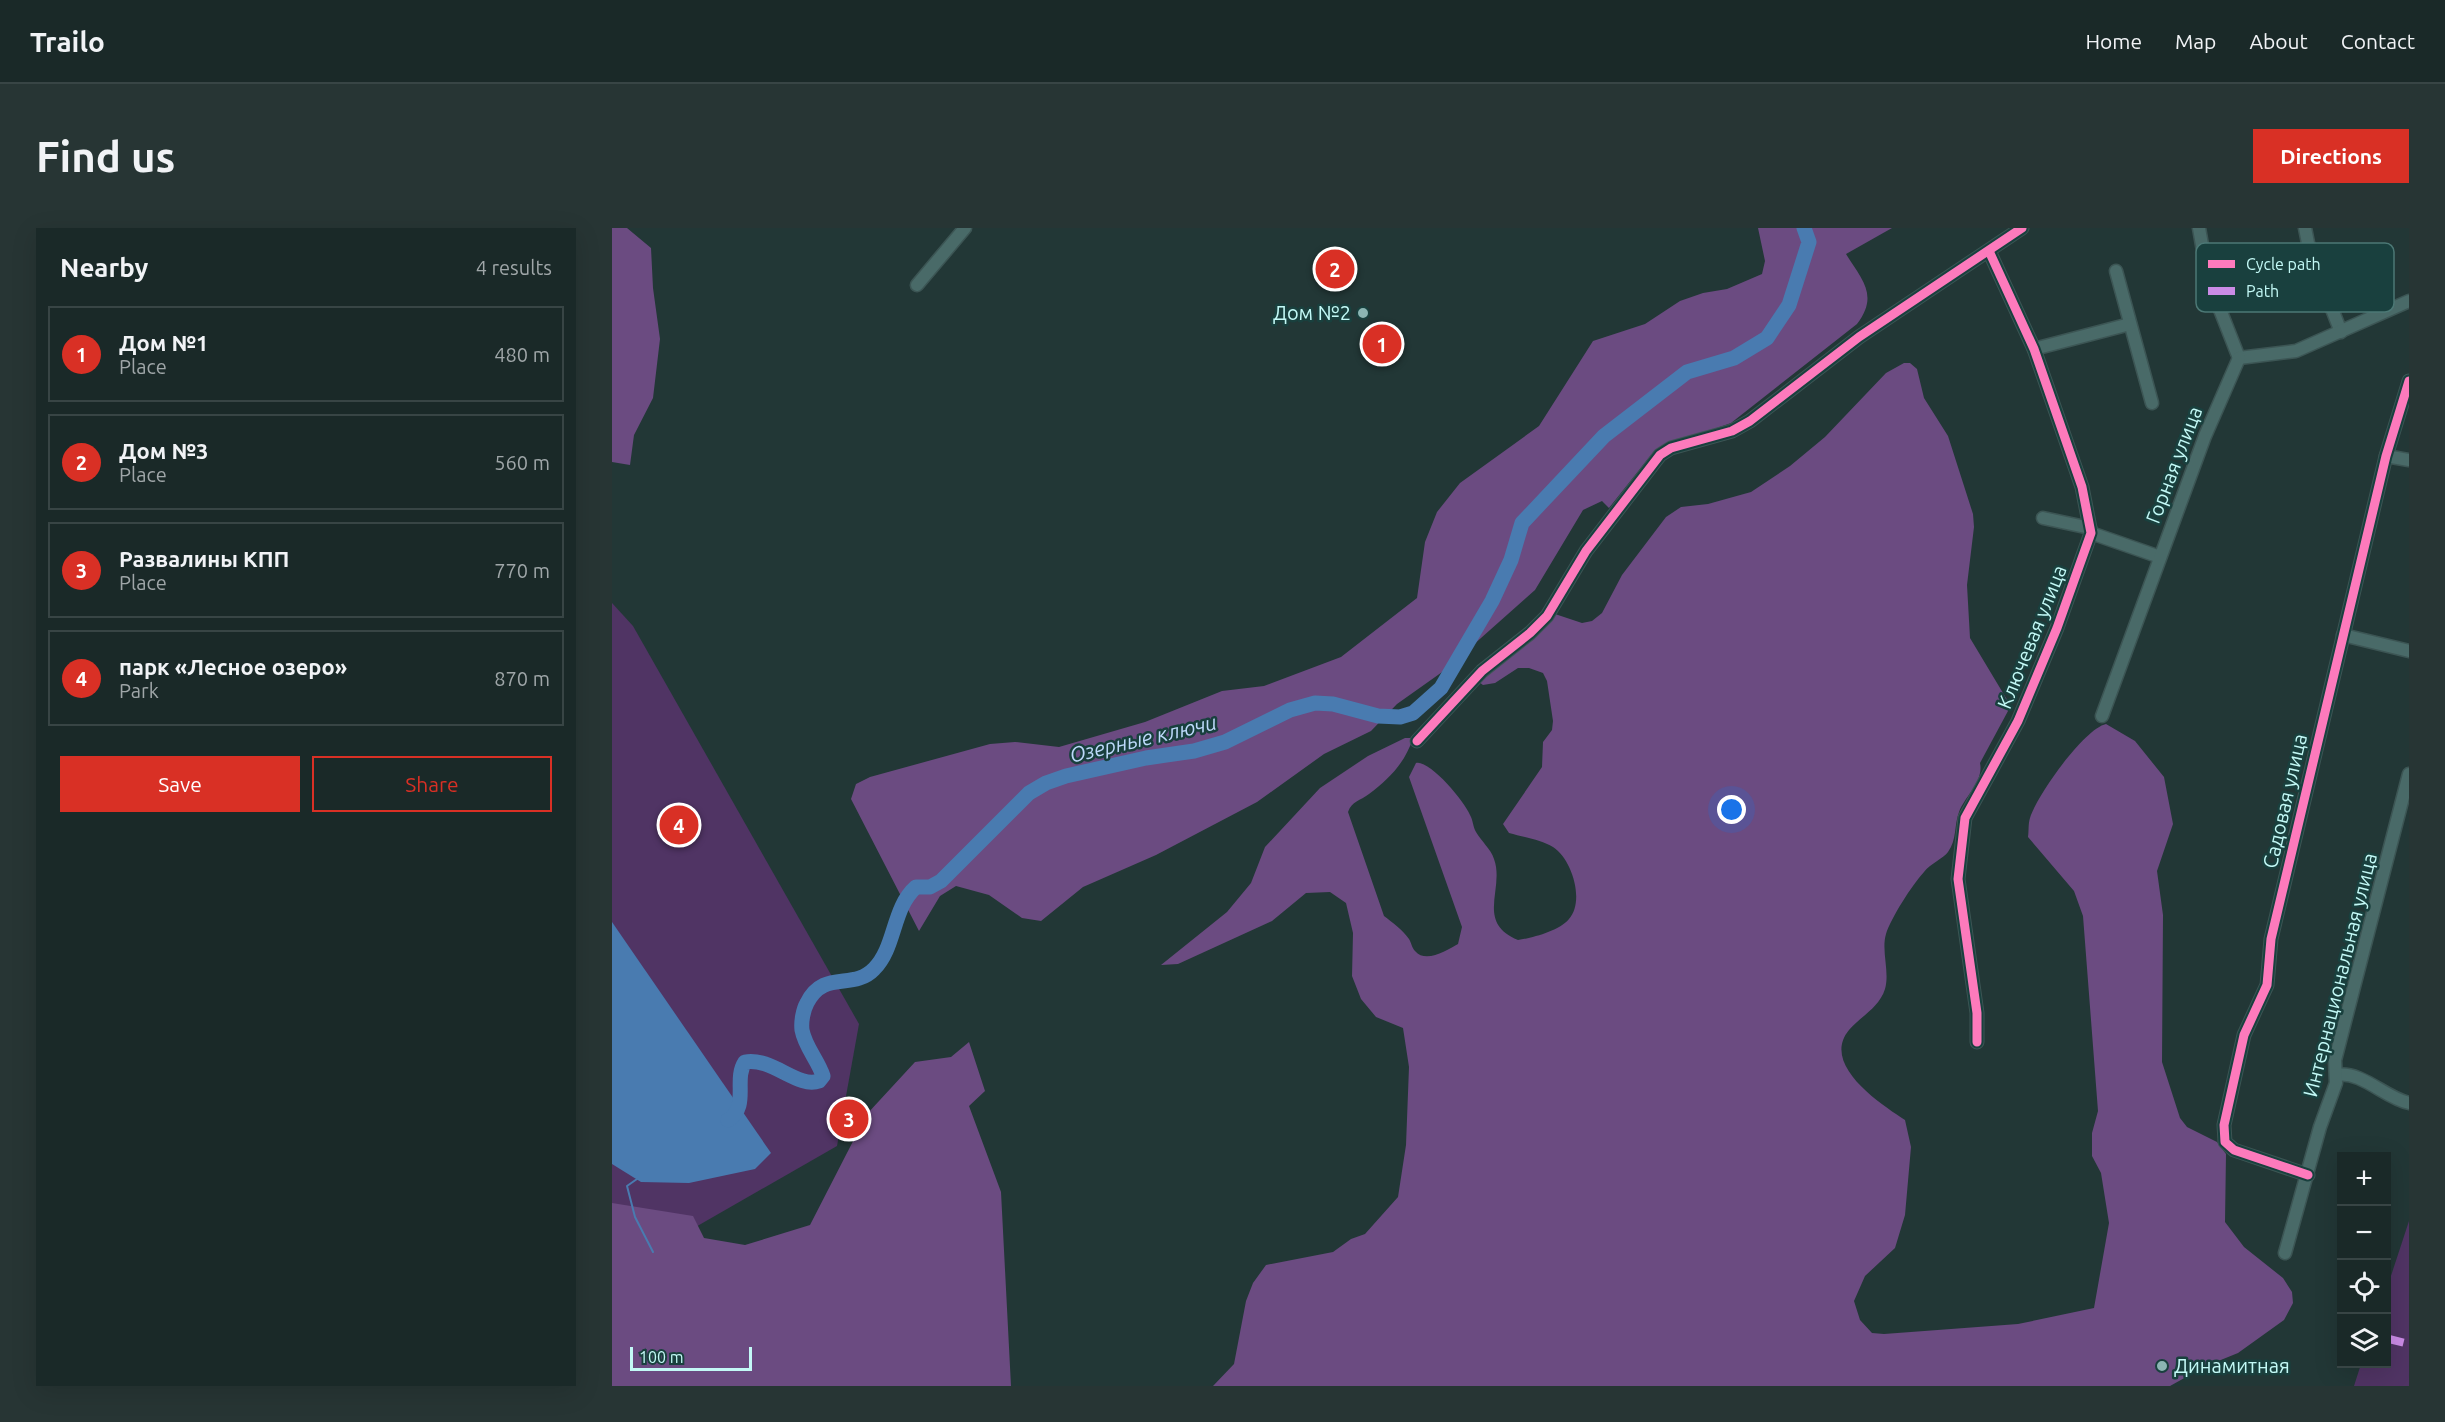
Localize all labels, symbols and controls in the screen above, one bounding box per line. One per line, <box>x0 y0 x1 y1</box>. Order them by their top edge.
text: Trailo <box>30 26 105 57</box>
text: Home <box>2085 29 2142 53</box>
text: Map <box>2175 29 2216 53</box>
text: About <box>2249 29 2308 53</box>
text: Contact <box>2341 29 2415 53</box>
button: Directions <box>2253 129 2409 183</box>
text: Find us <box>36 133 175 180</box>
legend <box>2196 243 2394 312</box>
pin: 2 <box>1316 246 1354 291</box>
text: Nearby <box>60 253 148 282</box>
text: Cycle path <box>2246 255 2321 273</box>
text: 4 results <box>476 256 552 279</box>
text: Path <box>2246 282 2279 300</box>
place label: Дом №2 <box>1273 301 1351 324</box>
marker: Дом №2 <box>1356 306 1370 320</box>
pin: 1 <box>1362 322 1402 366</box>
text: Дом №1 <box>119 330 208 355</box>
text: 1 <box>76 343 87 366</box>
text: 480 m <box>494 343 550 366</box>
text: Place <box>119 355 167 378</box>
street label: Горная улица <box>2141 403 2206 527</box>
text: Дом №3 <box>119 438 208 463</box>
text: 2 <box>76 451 87 474</box>
text: 560 m <box>494 451 550 474</box>
text: Place <box>119 463 167 486</box>
text: Развалины КПП <box>119 546 289 571</box>
text: 3 <box>76 559 87 582</box>
text: 770 m <box>494 559 550 582</box>
street label: Ключевая улица <box>1992 562 2071 712</box>
text: Place <box>119 571 167 594</box>
text: парк «Лесное озеро» <box>119 654 347 679</box>
text: 4 <box>76 667 87 690</box>
text: 870 m <box>494 667 550 690</box>
text: Park <box>119 679 159 702</box>
water label: Озерные ключи <box>1067 709 1219 767</box>
street label: Садовая улица <box>2258 731 2311 870</box>
button: Save <box>60 756 300 812</box>
button: Share <box>312 756 552 812</box>
your location <box>1717 795 1746 824</box>
pin: 4 <box>660 802 698 848</box>
street label: Интернациональная улица <box>2298 850 2381 1099</box>
pin: 3 <box>830 1096 868 1142</box>
map controls <box>2337 1152 2391 1368</box>
button: + <box>2337 1152 2391 1206</box>
button: − <box>2337 1206 2391 1260</box>
button: locate <box>2337 1260 2391 1314</box>
button: layers <box>2337 1314 2391 1368</box>
scale bar <box>630 1344 752 1372</box>
text: 100 m <box>639 1348 684 1366</box>
place label: Динамитная <box>2174 1354 2290 1377</box>
marker: Динамитная <box>2155 1359 2169 1373</box>

